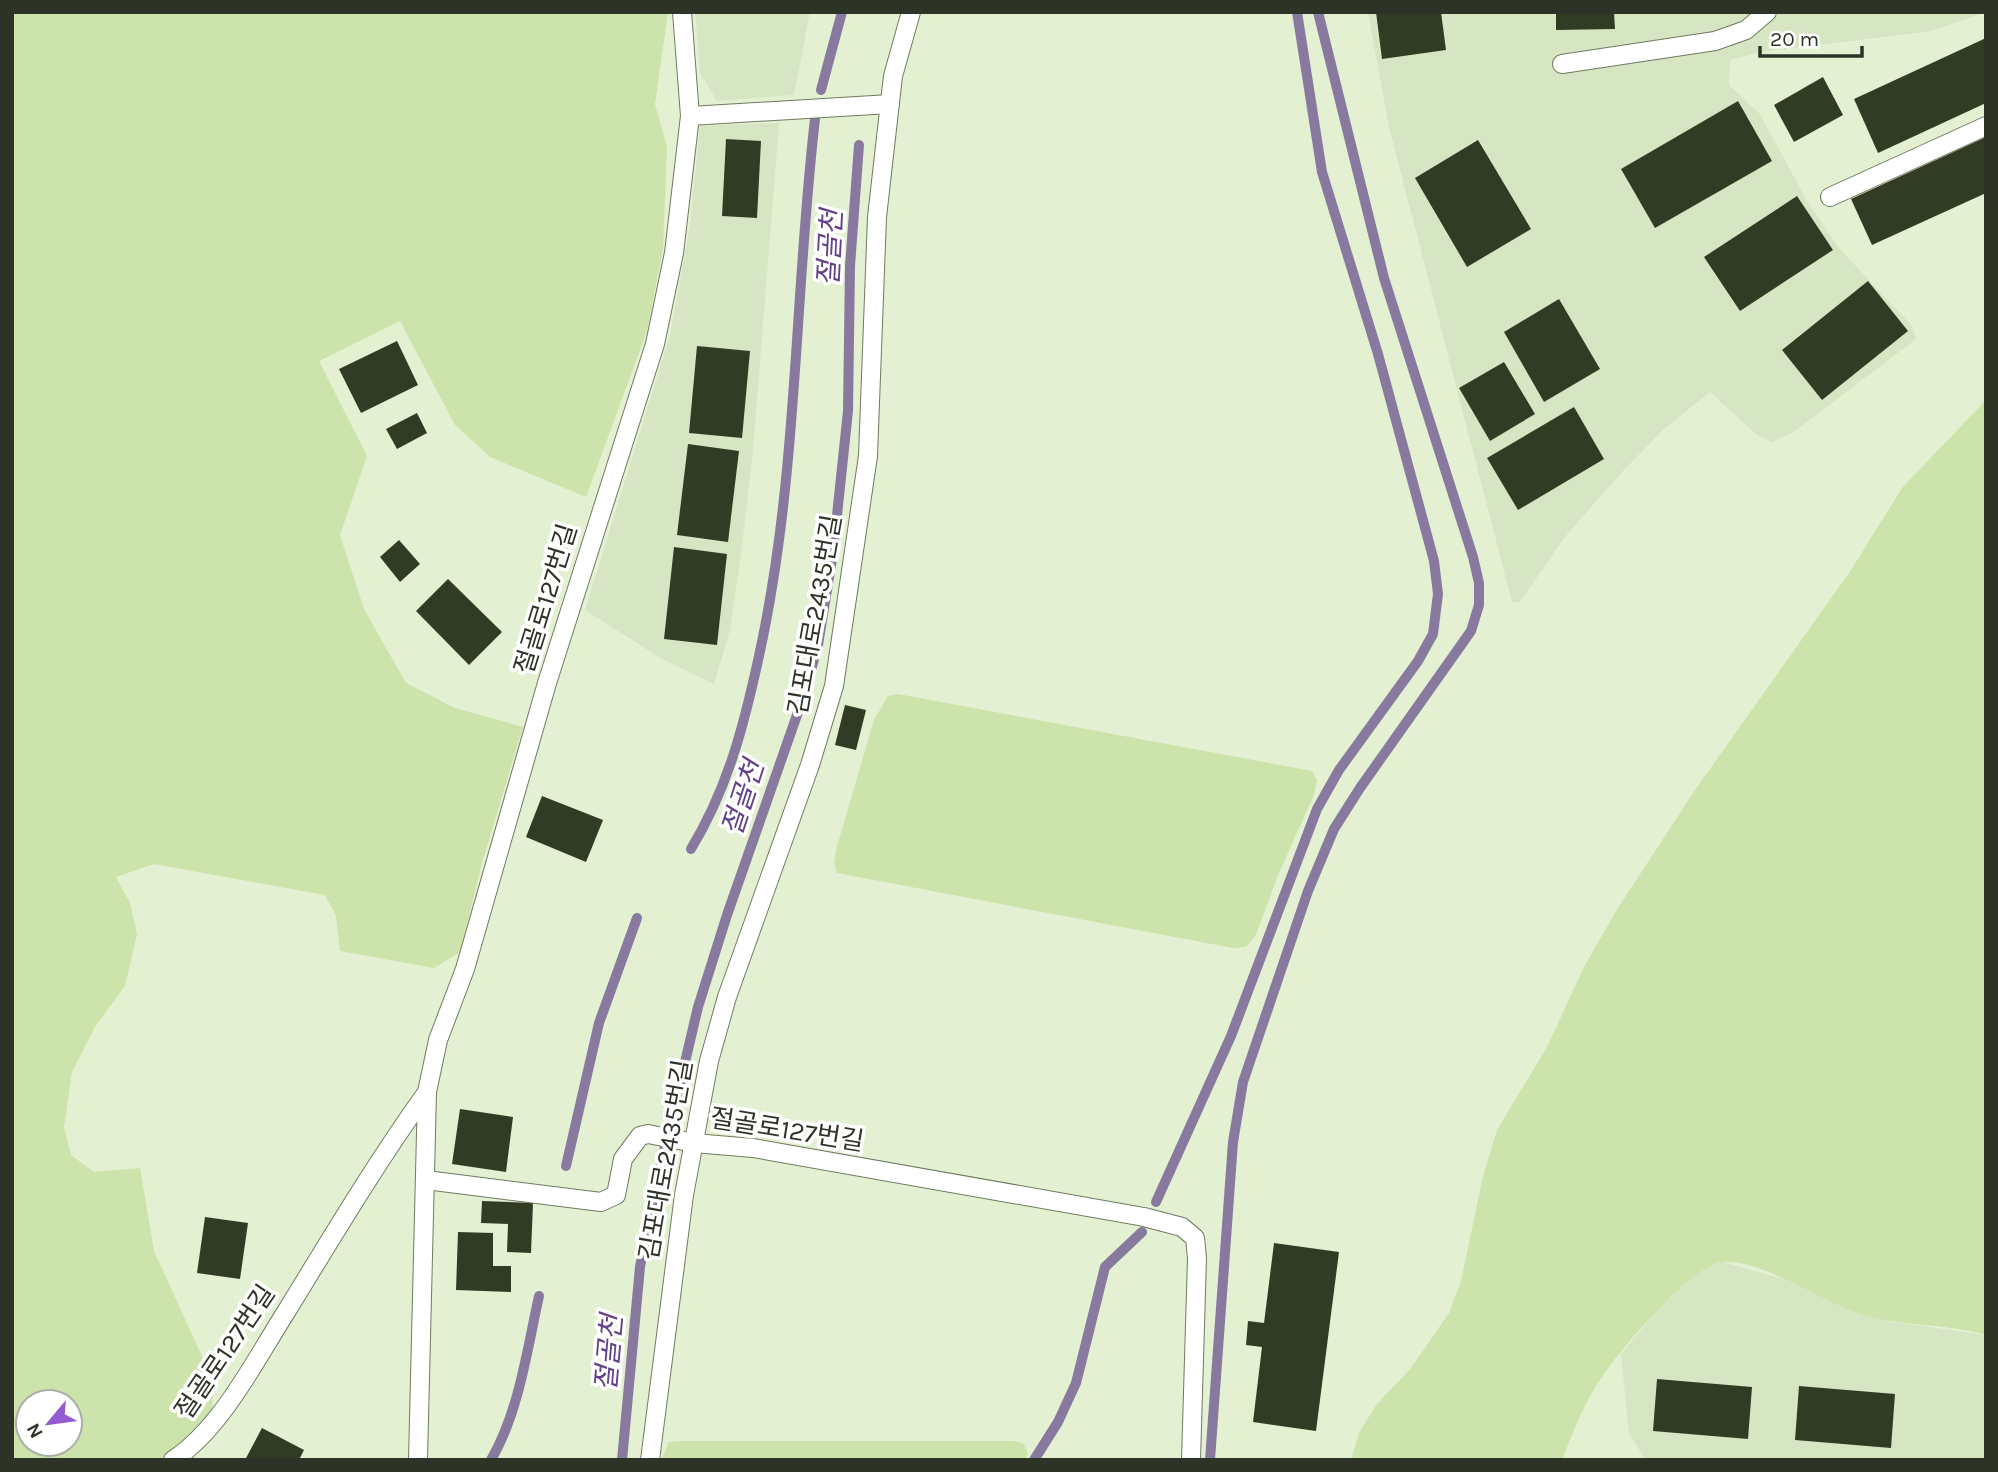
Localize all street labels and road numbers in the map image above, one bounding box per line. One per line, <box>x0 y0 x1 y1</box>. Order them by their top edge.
street label: 김포대로2435번길 <box>782 512 848 718</box>
street label: 절골로127번길 <box>508 520 584 678</box>
street label: 김포대로2435번길 <box>633 1057 699 1263</box>
street label: 절골로127번길 <box>708 1103 866 1157</box>
street label: 절골로127번길 <box>169 1279 281 1425</box>

